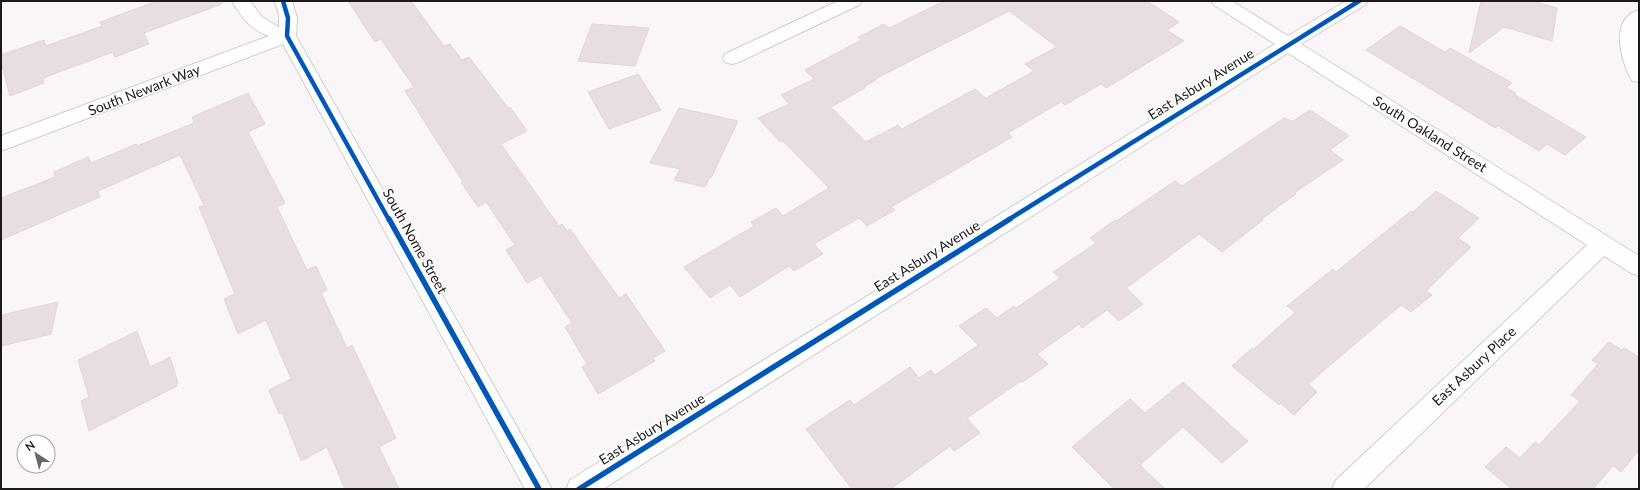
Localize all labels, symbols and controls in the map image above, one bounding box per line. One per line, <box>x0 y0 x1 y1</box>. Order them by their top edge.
street label: East Asbury Avenue <box>1145 44 1257 123</box>
street label: South Newark Way <box>85 60 203 119</box>
street label: South Oakland Street <box>1370 92 1490 176</box>
street label: South Nome Street <box>380 185 451 296</box>
street label: East Asbury Avenue <box>871 216 983 295</box>
street label: East Asbury Place <box>1428 322 1519 409</box>
street label: East Asbury Avenue <box>596 389 708 468</box>
north arrow <box>16 434 56 474</box>
text: N <box>23 438 37 453</box>

